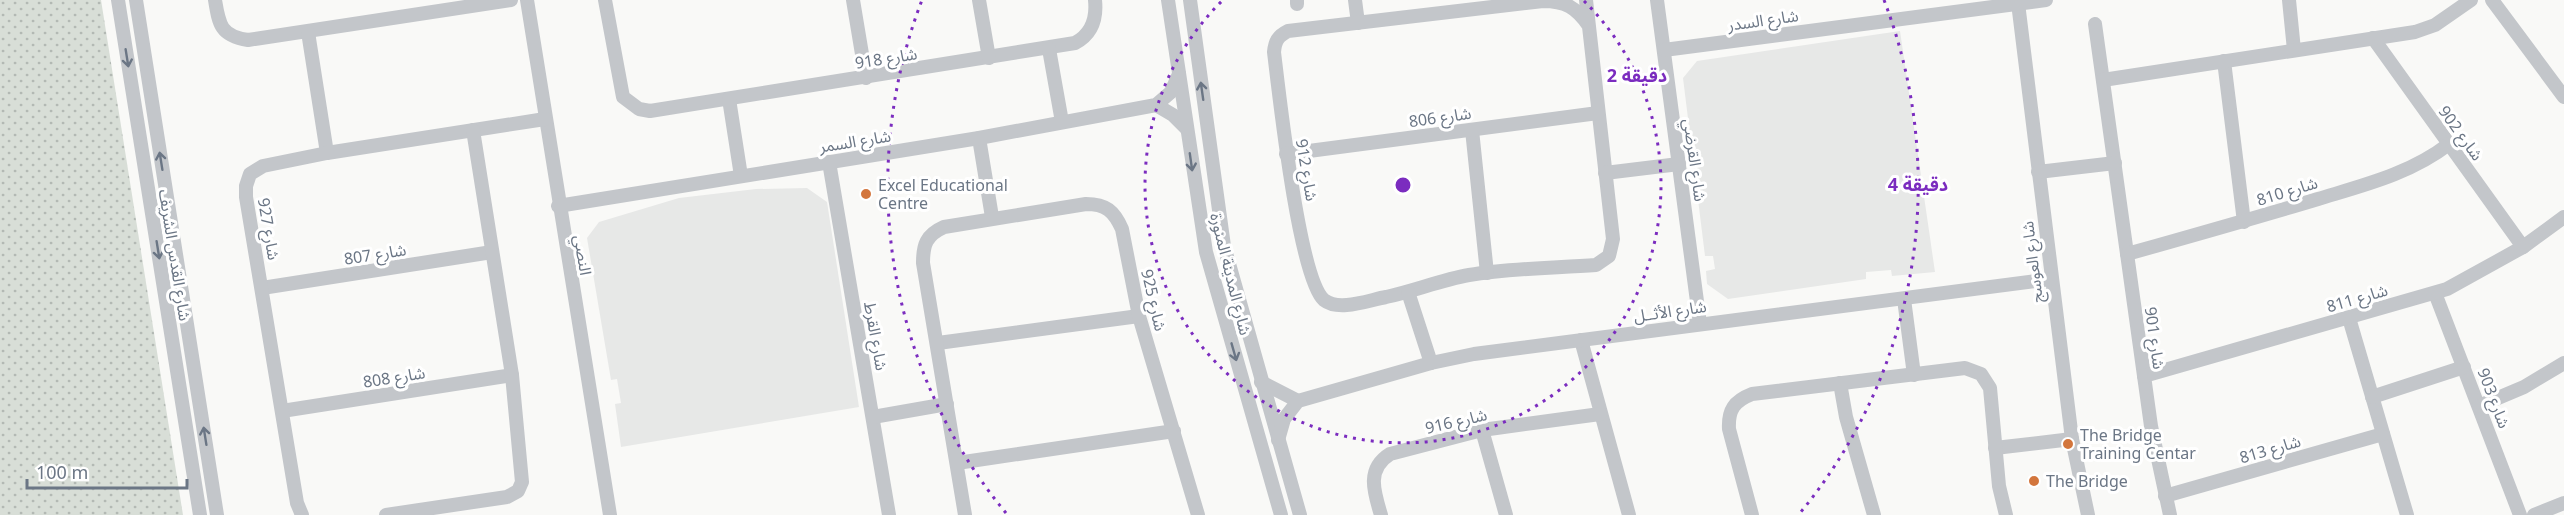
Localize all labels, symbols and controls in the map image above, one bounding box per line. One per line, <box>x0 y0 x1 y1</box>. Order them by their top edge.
street label: شارع السدر <box>1725 4 1800 38</box>
street label: شارع 918 <box>853 42 919 76</box>
one-way arrow <box>122 47 133 67</box>
text: 2 دقيقة <box>1607 63 1667 87</box>
one-way arrow <box>1196 81 1207 101</box>
street label: شارع 902 <box>2432 101 2488 166</box>
street label: شارع 806 <box>1407 102 1473 134</box>
street label: شارع القرضي <box>1676 117 1712 203</box>
street label: شارع السمر <box>816 124 893 160</box>
street label: شارع 912 <box>1289 137 1323 203</box>
one-way arrow <box>1186 151 1197 171</box>
one-way arrow <box>156 152 167 171</box>
street label: شارع 810 <box>2254 171 2321 213</box>
text: 4 دقيقة <box>1888 172 1948 196</box>
place label: Excel Educational Centre <box>878 174 1008 214</box>
centre of rings <box>1393 175 1413 195</box>
marker: Excel Educational Centre <box>859 187 873 201</box>
street label: شارع القدس الشريف <box>152 188 196 323</box>
street label: شارع 927 <box>251 196 285 262</box>
street label: شارع المدينة المنورة <box>1203 211 1257 338</box>
street label: شارع العوسج <box>2016 220 2050 304</box>
street label: النصي <box>567 233 597 277</box>
street label: شارع 807 <box>342 238 408 272</box>
one-way arrow <box>152 240 163 260</box>
street label: شارع 925 <box>1134 267 1172 334</box>
street label: شارع 811 <box>2324 279 2391 319</box>
street label: شارع الأثــل <box>1632 295 1708 329</box>
street label: شارع القرط <box>857 300 893 373</box>
street label: شارع 901 <box>2138 305 2170 371</box>
one-way arrow <box>1229 342 1240 361</box>
street label: شارع 808 <box>361 361 427 395</box>
street label: شارع 903 <box>2471 365 2516 432</box>
street label: شارع 916 <box>1423 403 1490 441</box>
place label: The Bridge Training Centar <box>2080 424 2196 464</box>
one-way arrow <box>199 427 210 447</box>
street label: شارع 813 <box>2237 430 2304 470</box>
marker: The Bridge Training Centar <box>2061 437 2075 451</box>
scale bar <box>27 452 188 490</box>
text: 100 m <box>36 460 88 484</box>
place label: The Bridge <box>2046 470 2128 492</box>
marker: The Bridge <box>2027 474 2041 488</box>

